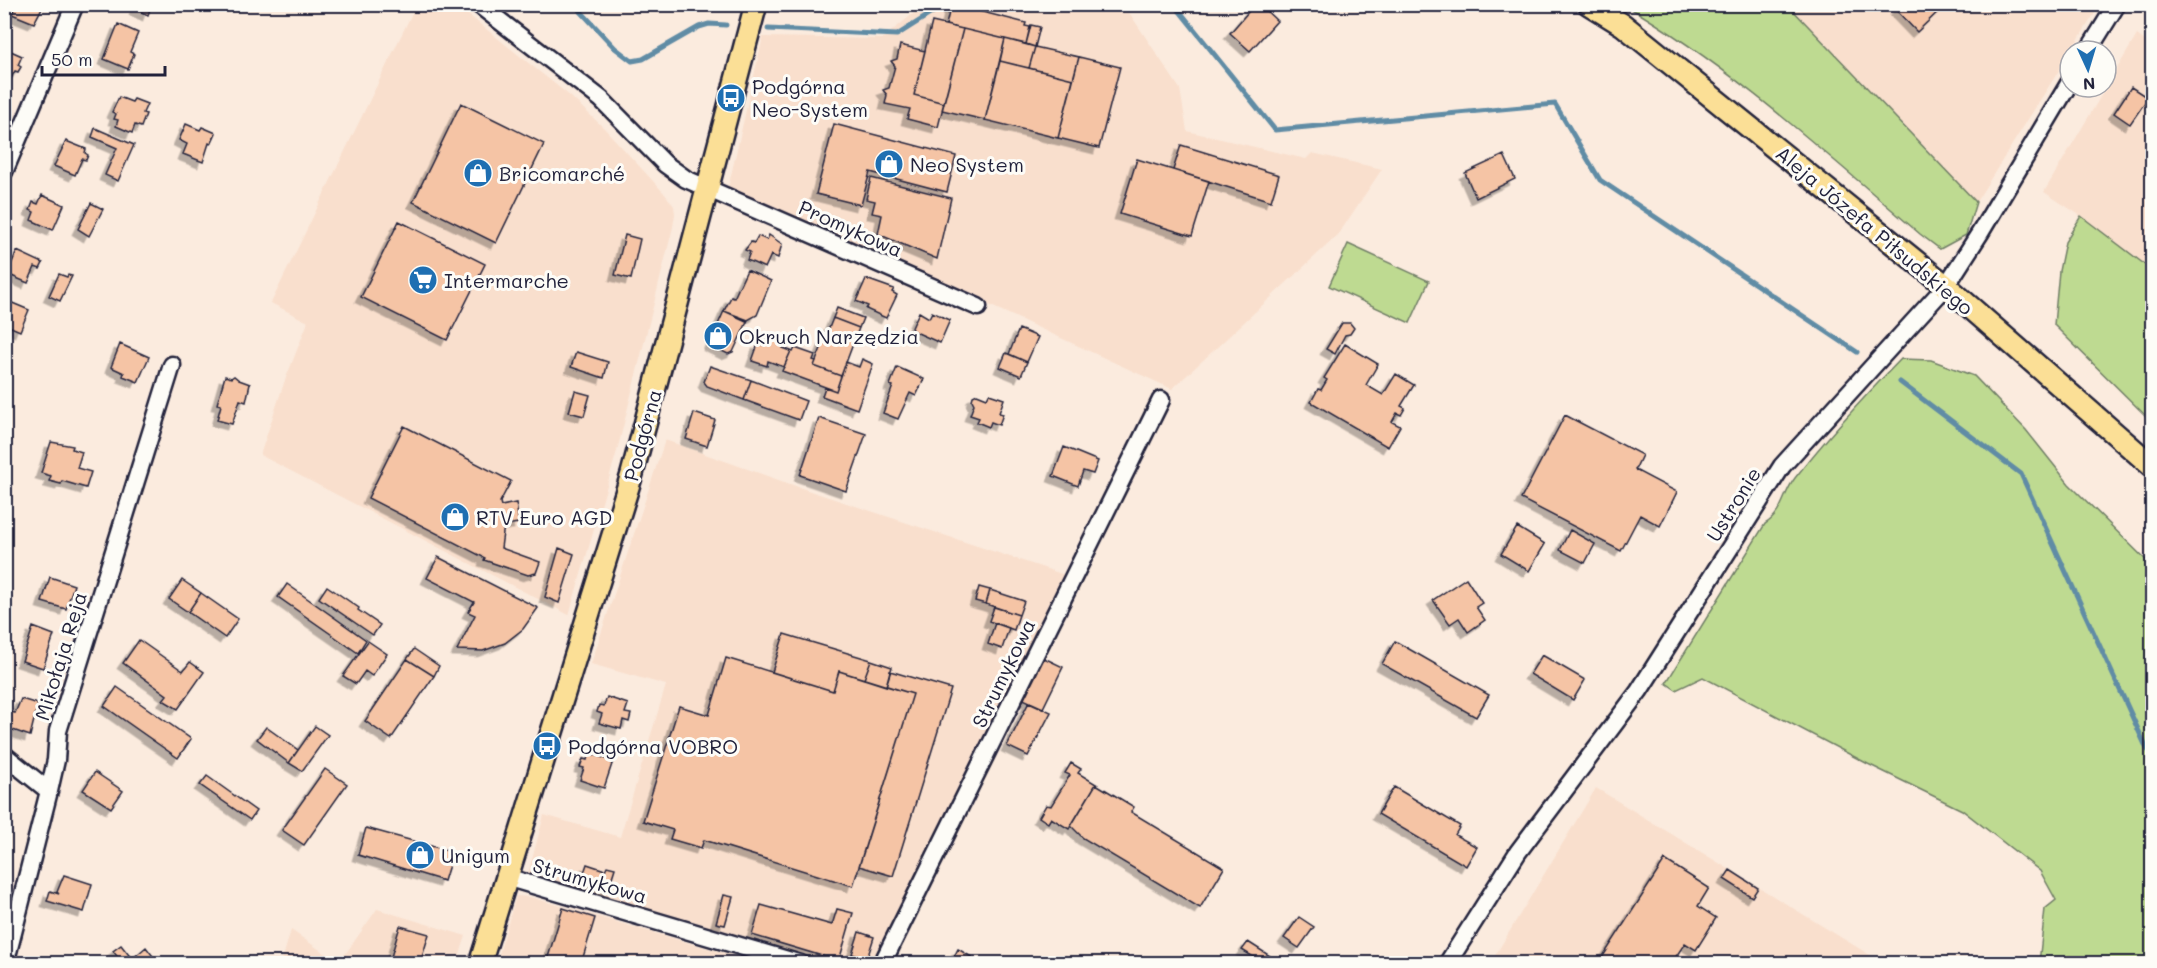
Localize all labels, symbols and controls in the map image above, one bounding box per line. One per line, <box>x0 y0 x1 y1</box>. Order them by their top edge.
scale bar <box>42 39 165 77</box>
north arrow <box>2058 39 2118 99</box>
text: 50 m <box>51 47 93 71</box>
place label: Podgórna Neo-System <box>752 73 868 122</box>
text: N <box>2082 74 2096 95</box>
bus stop icon: Podgórna Neo-System <box>715 82 747 114</box>
street label: Aleja Józefa Piłsudskiego <box>1771 140 1979 320</box>
shop icon: Neo System <box>873 148 905 180</box>
place label: Neo System <box>910 151 1024 177</box>
shop icon: Bricomarché <box>462 157 494 189</box>
place label: Bricomarché <box>499 160 625 186</box>
street label: Promykowa <box>795 194 907 262</box>
supermarket icon: Intermarche <box>407 264 439 296</box>
place label: Intermarche <box>444 267 569 293</box>
shop icon: Okruch Narzędzia <box>702 320 734 352</box>
place label: Okruch Narzędzia <box>739 323 919 349</box>
street label: Podgórna <box>617 386 667 484</box>
street label: Ustronie <box>1700 462 1766 546</box>
shop icon: RTV Euro AGD <box>439 501 471 533</box>
place label: RTV Euro AGD <box>476 504 612 530</box>
street label: Mikołaja Reja <box>28 589 92 723</box>
street label: Strumykowa <box>965 614 1041 732</box>
bus stop icon: Podgórna VOBRO <box>531 730 563 762</box>
place label: Podgórna VOBRO <box>568 733 738 759</box>
shop icon: Unigum <box>404 839 436 871</box>
place label: Unigum <box>441 842 510 868</box>
street label: Strumykowa <box>530 851 650 909</box>

